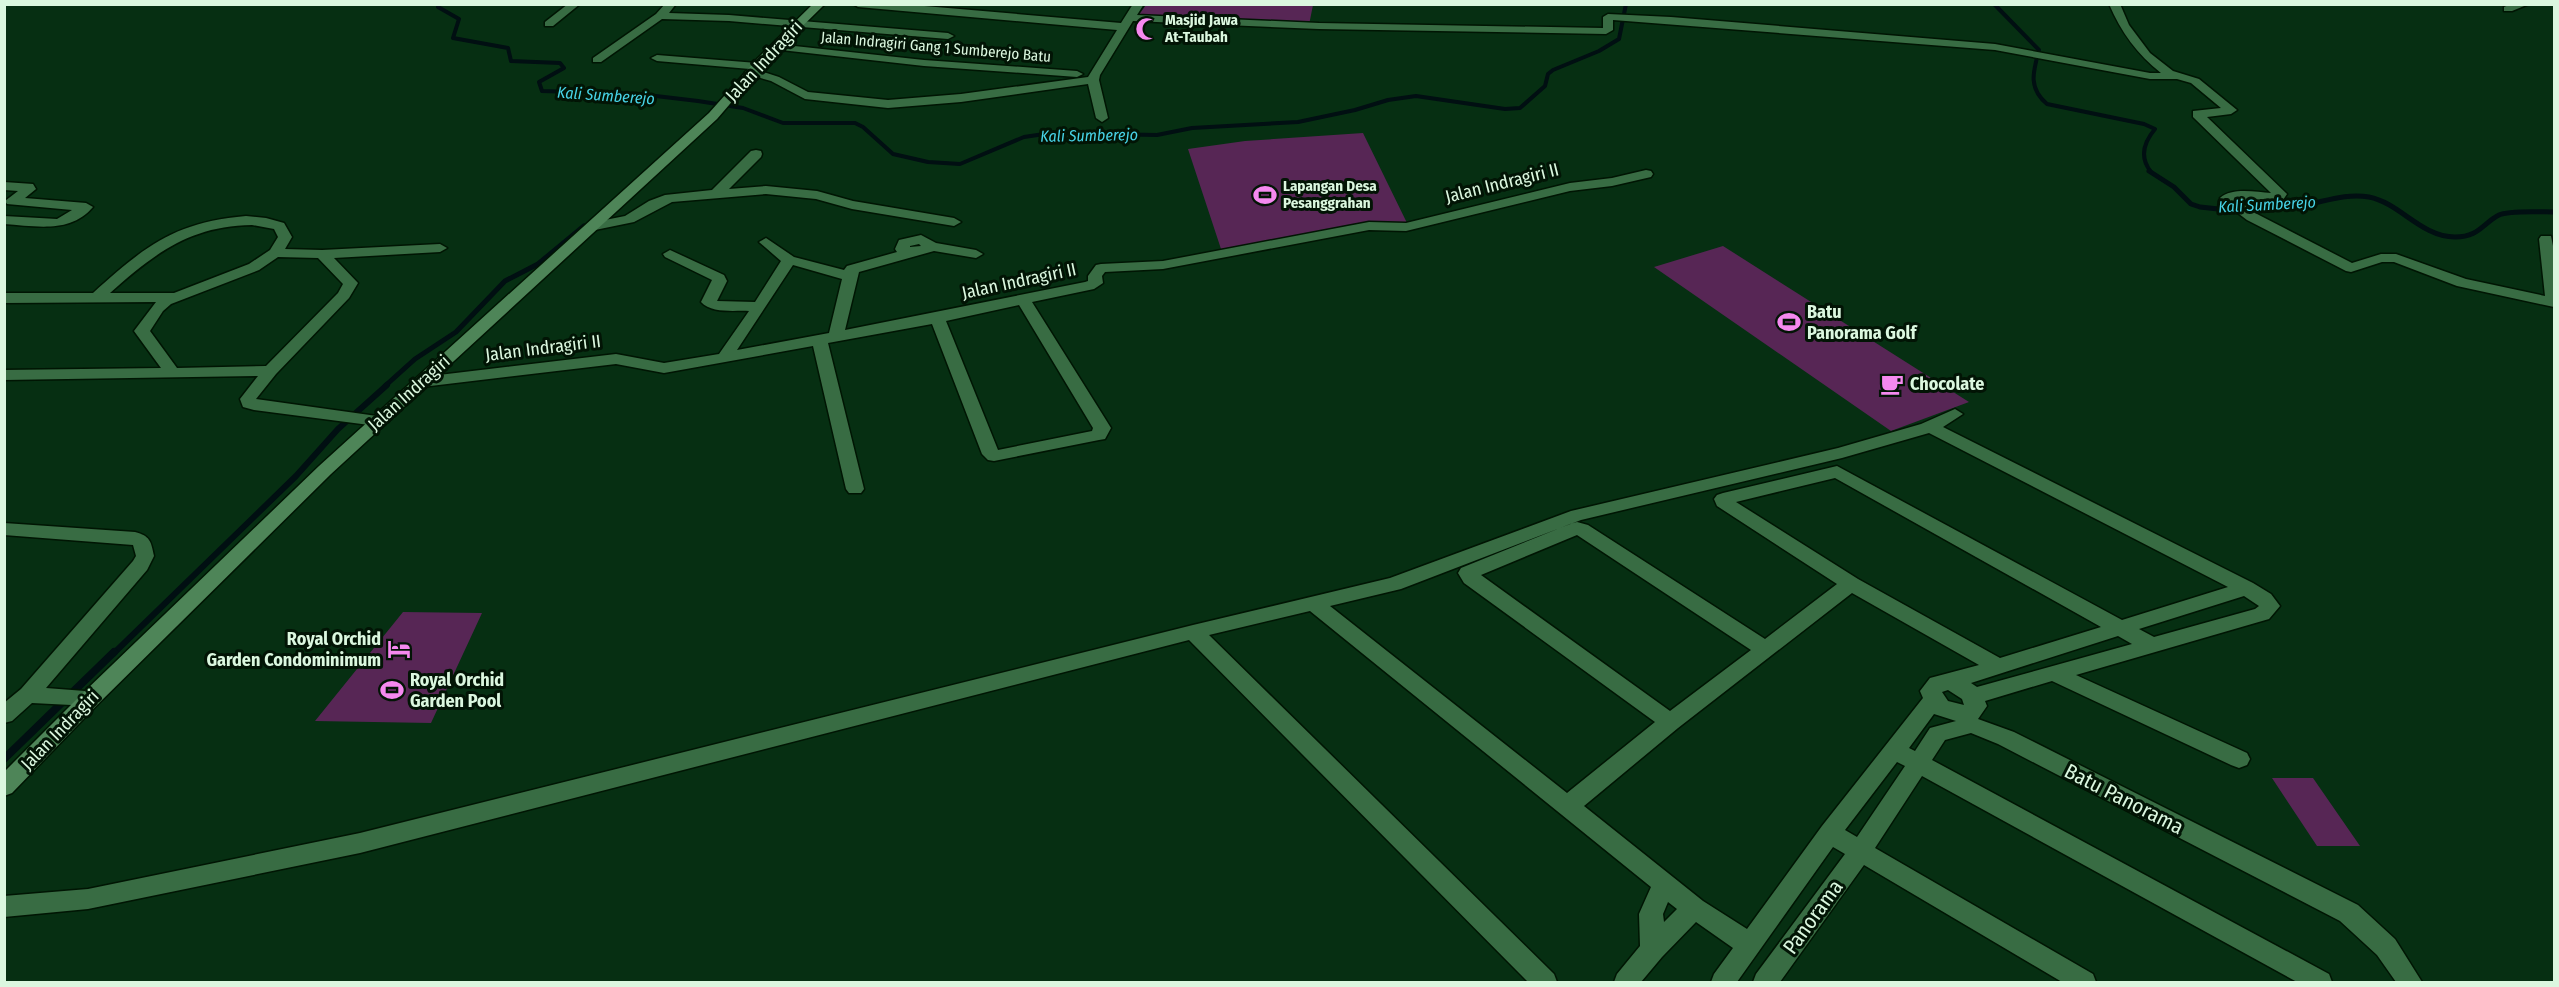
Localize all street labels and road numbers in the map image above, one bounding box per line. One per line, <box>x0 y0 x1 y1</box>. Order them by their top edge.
street label: Jalan Indragiri <box>721 16 807 106</box>
street label: Jalan Indragiri Gang 1 Sumberejo Batu <box>820 28 1052 66</box>
street label: Jalan Indragiri II <box>1443 158 1561 208</box>
street label: Jalan Indragiri II <box>960 258 1078 304</box>
street label: Jalan Indragiri II <box>484 330 602 366</box>
street label: Jalan Indragiri <box>363 350 455 436</box>
street label: Jalan Indragiri <box>16 685 104 775</box>
street label: Batu Panorama <box>2060 758 2188 840</box>
street label: Panorama <box>1777 875 1849 959</box>

